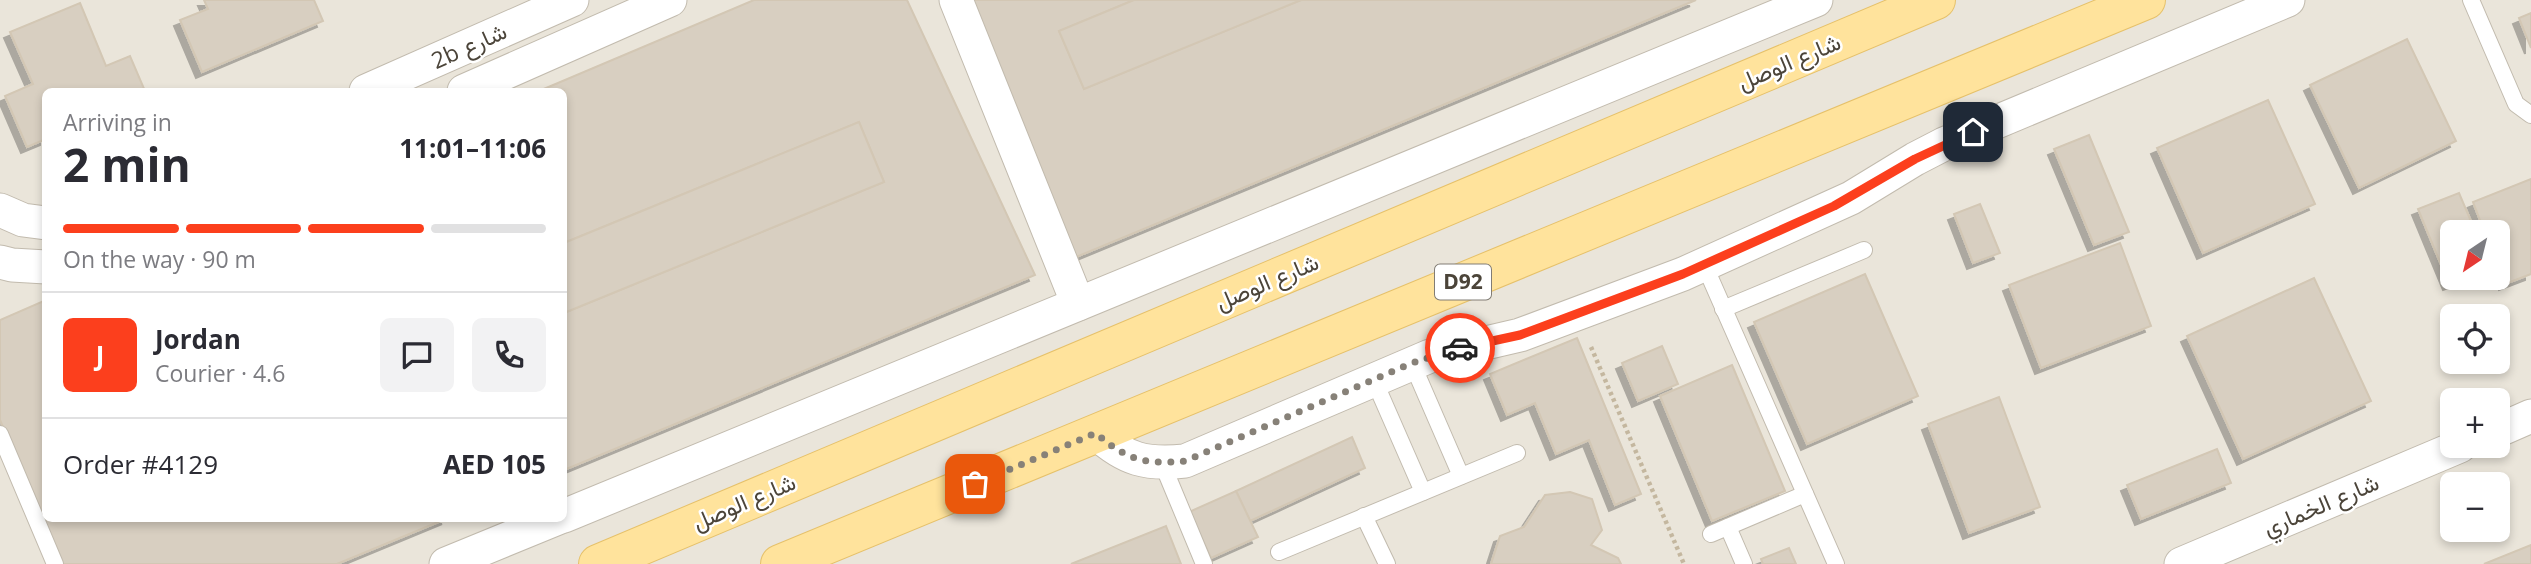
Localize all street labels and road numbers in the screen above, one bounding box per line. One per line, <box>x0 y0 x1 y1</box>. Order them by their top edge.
street label: 2b شارع <box>426 14 512 77</box>
street label: شارع الوصل <box>1732 25 1845 98</box>
street label: شارع الوصل <box>1210 245 1323 318</box>
road number: D92 <box>1435 264 1491 300</box>
street label: شارع الوصل <box>687 465 800 538</box>
street label: شارع الخماري <box>2258 465 2385 547</box>

